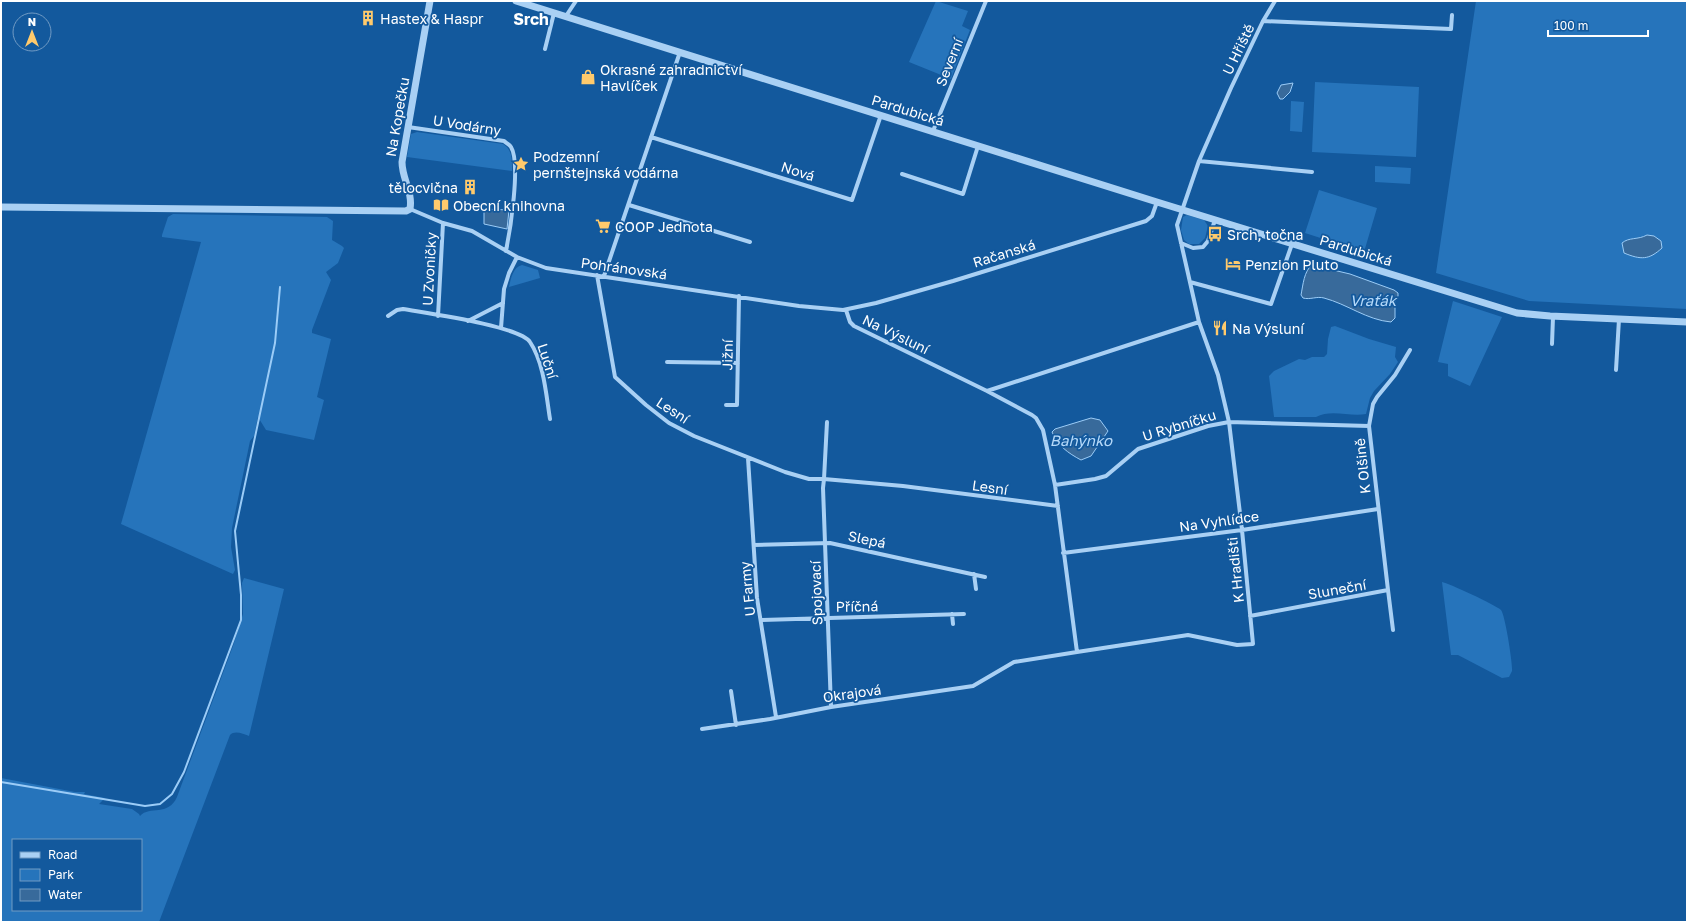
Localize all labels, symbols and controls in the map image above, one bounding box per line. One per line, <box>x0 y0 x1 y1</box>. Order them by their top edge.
building icon: Hastex & Haspr <box>359 9 377 27</box>
district label: Srch <box>513 9 549 29</box>
place label: Hastex & Haspr <box>380 10 484 27</box>
north arrow <box>12 12 52 52</box>
scale bar <box>1548 12 1648 38</box>
text: N <box>28 15 36 28</box>
text: 100 m <box>1554 18 1588 33</box>
street label: U Hřiště <box>1218 21 1258 77</box>
street label: Severní <box>932 34 967 89</box>
place label: Okrasné zahradnictví Havlíček <box>600 61 743 94</box>
shop icon: Okrasné zahradnictví Havlíček <box>579 68 597 86</box>
street label: Na Kopečku <box>382 76 412 158</box>
street label: Pardubická <box>870 91 946 129</box>
street label: U Vodárny <box>432 111 502 139</box>
place label: Podzemní pernštejnská vodárna <box>533 148 678 181</box>
place icon: Podzemní pernštejnská vodárna <box>512 155 530 173</box>
street label: Nová <box>779 158 817 184</box>
building icon: tělocvična <box>461 178 479 196</box>
place label: tělocvična <box>388 179 458 196</box>
library icon: Obecní knihovna <box>432 196 450 214</box>
place label: Obecní knihovna <box>453 197 565 214</box>
supermarket icon: COOP Jednota <box>594 217 612 235</box>
place label: COOP Jednota <box>615 218 713 235</box>
bus stop icon: Srch, točna <box>1206 225 1224 243</box>
place label: Srch, točna <box>1227 226 1303 243</box>
street label: Pardubická <box>1318 231 1394 269</box>
street label: U Zvoničky <box>419 232 439 306</box>
street label: Račanská <box>971 235 1037 271</box>
street label: Pohránovská <box>580 254 668 282</box>
hotel icon: Penzion Pluto <box>1224 255 1242 273</box>
place label: Penzion Pluto <box>1245 256 1338 273</box>
water label: Vraťák <box>1350 291 1398 309</box>
street label: Na Výsluní <box>860 311 933 358</box>
restaurant icon: Na Výsluní <box>1211 319 1229 337</box>
place label: Na Výsluní <box>1232 320 1305 337</box>
street label: Jižní <box>718 338 736 371</box>
street label: Luční <box>534 341 562 382</box>
street label: Lesní <box>653 393 694 428</box>
street label: U Rybníčku <box>1140 406 1218 444</box>
water label: Bahýnko <box>1050 431 1113 450</box>
street label: K Olšině <box>1351 437 1373 495</box>
street label: Lesní <box>971 476 1010 498</box>
street label: Na Vyhlídce <box>1178 507 1260 535</box>
street label: Slepá <box>847 527 887 551</box>
street label: K Hradišti <box>1223 536 1247 604</box>
street label: Spojovací <box>806 559 826 626</box>
street label: U Farmy <box>736 561 758 617</box>
street label: Sluneční <box>1307 575 1369 602</box>
street label: Příčná <box>836 597 878 615</box>
street label: Okrajová <box>822 680 882 706</box>
legend <box>12 839 142 911</box>
text: Road <box>48 847 77 862</box>
text: Park <box>48 867 74 882</box>
text: Water <box>48 887 82 902</box>

